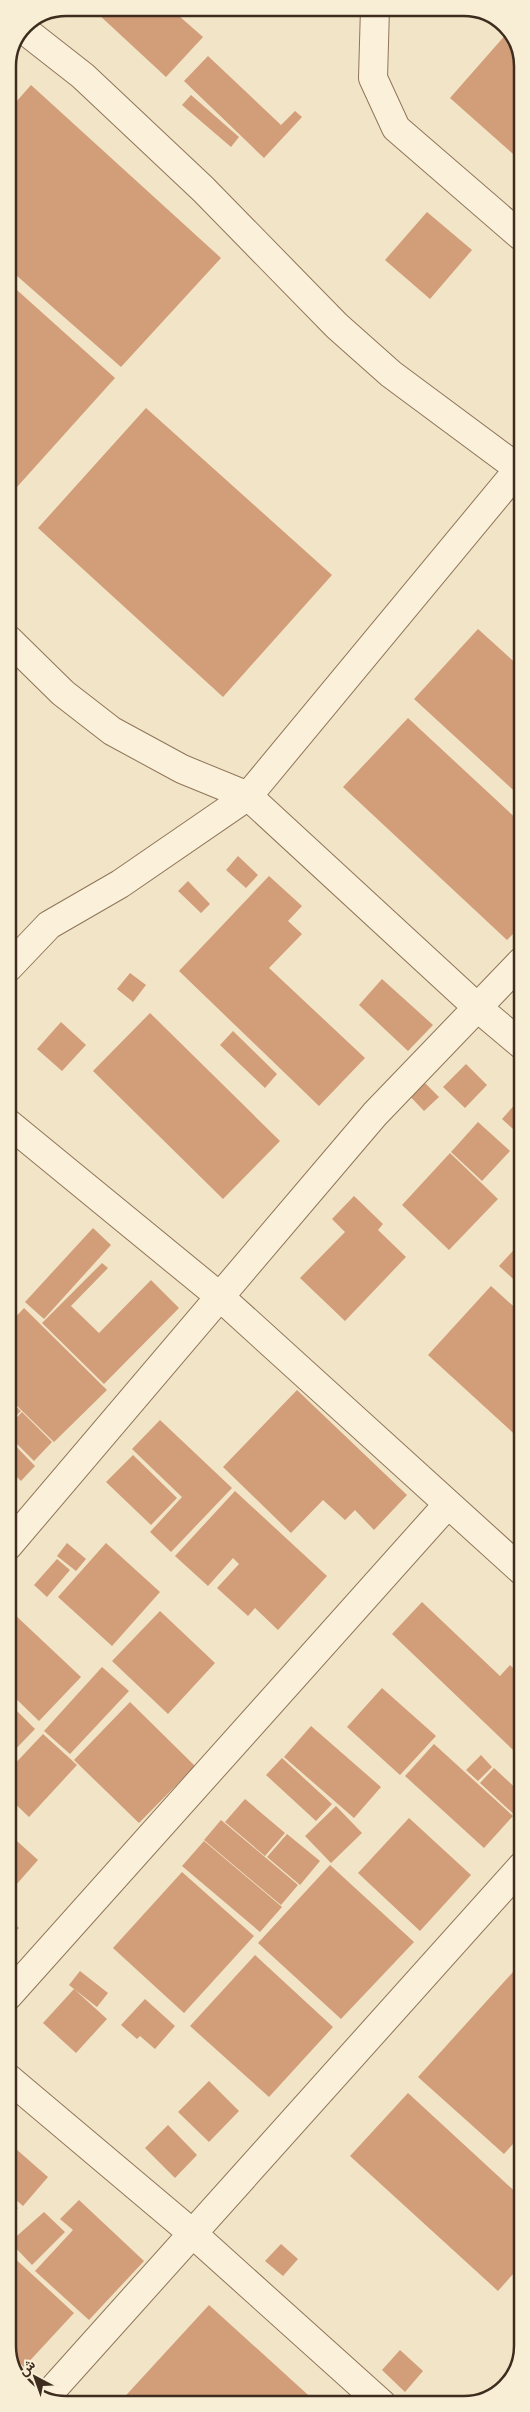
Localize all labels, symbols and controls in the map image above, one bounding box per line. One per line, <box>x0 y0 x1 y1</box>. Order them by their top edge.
north arrow <box>10 2352 60 2402</box>
text: ش <box>14 2355 39 2380</box>

